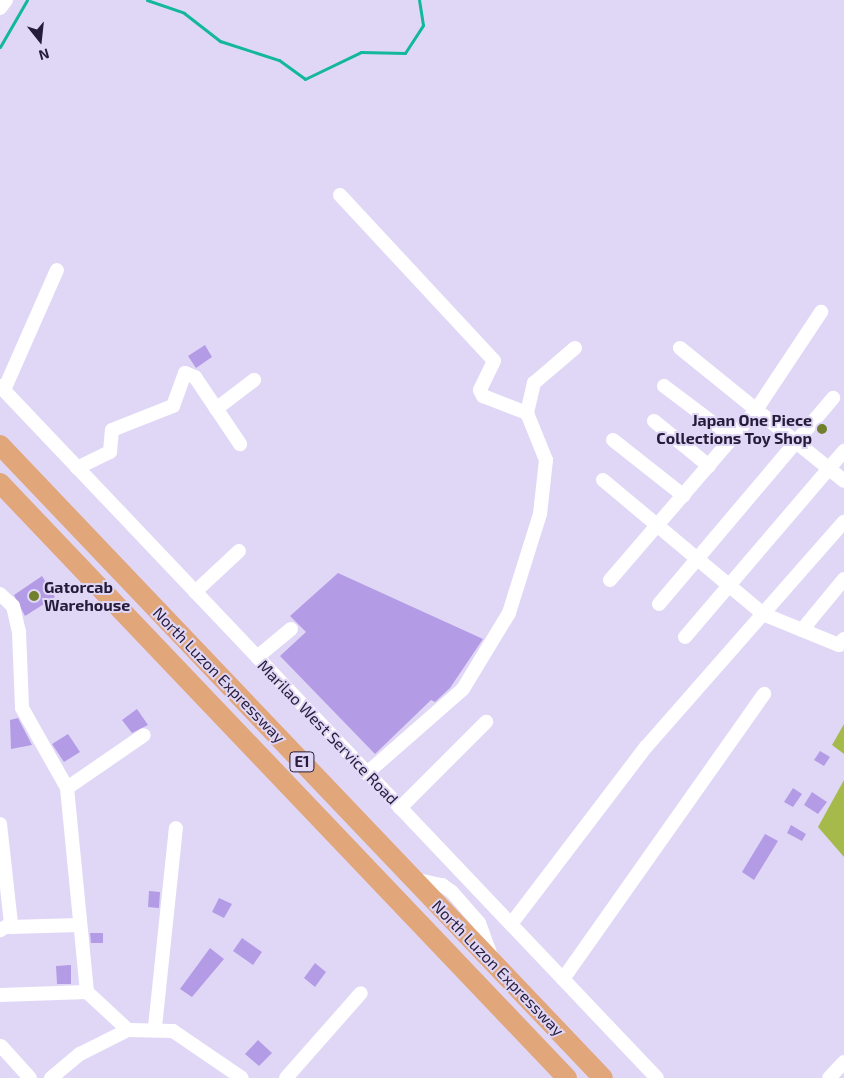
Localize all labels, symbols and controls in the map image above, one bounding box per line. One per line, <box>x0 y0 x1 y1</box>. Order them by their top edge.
north arrow <box>15 15 65 65</box>
text: N <box>37 45 51 64</box>
place label: Japan One Piece Collections Toy Shop <box>656 410 812 448</box>
marker: Japan One Piece Collections Toy Shop <box>816 423 828 435</box>
place label: Gatorcab Warehouse <box>44 577 130 615</box>
marker: Gatorcab Warehouse <box>28 590 40 602</box>
street label: North Luzon Expressway <box>149 603 289 747</box>
street label: Marilao West Service Road <box>254 656 402 808</box>
road number: E1 <box>288 750 316 774</box>
street label: North Luzon Expressway <box>428 896 568 1040</box>

